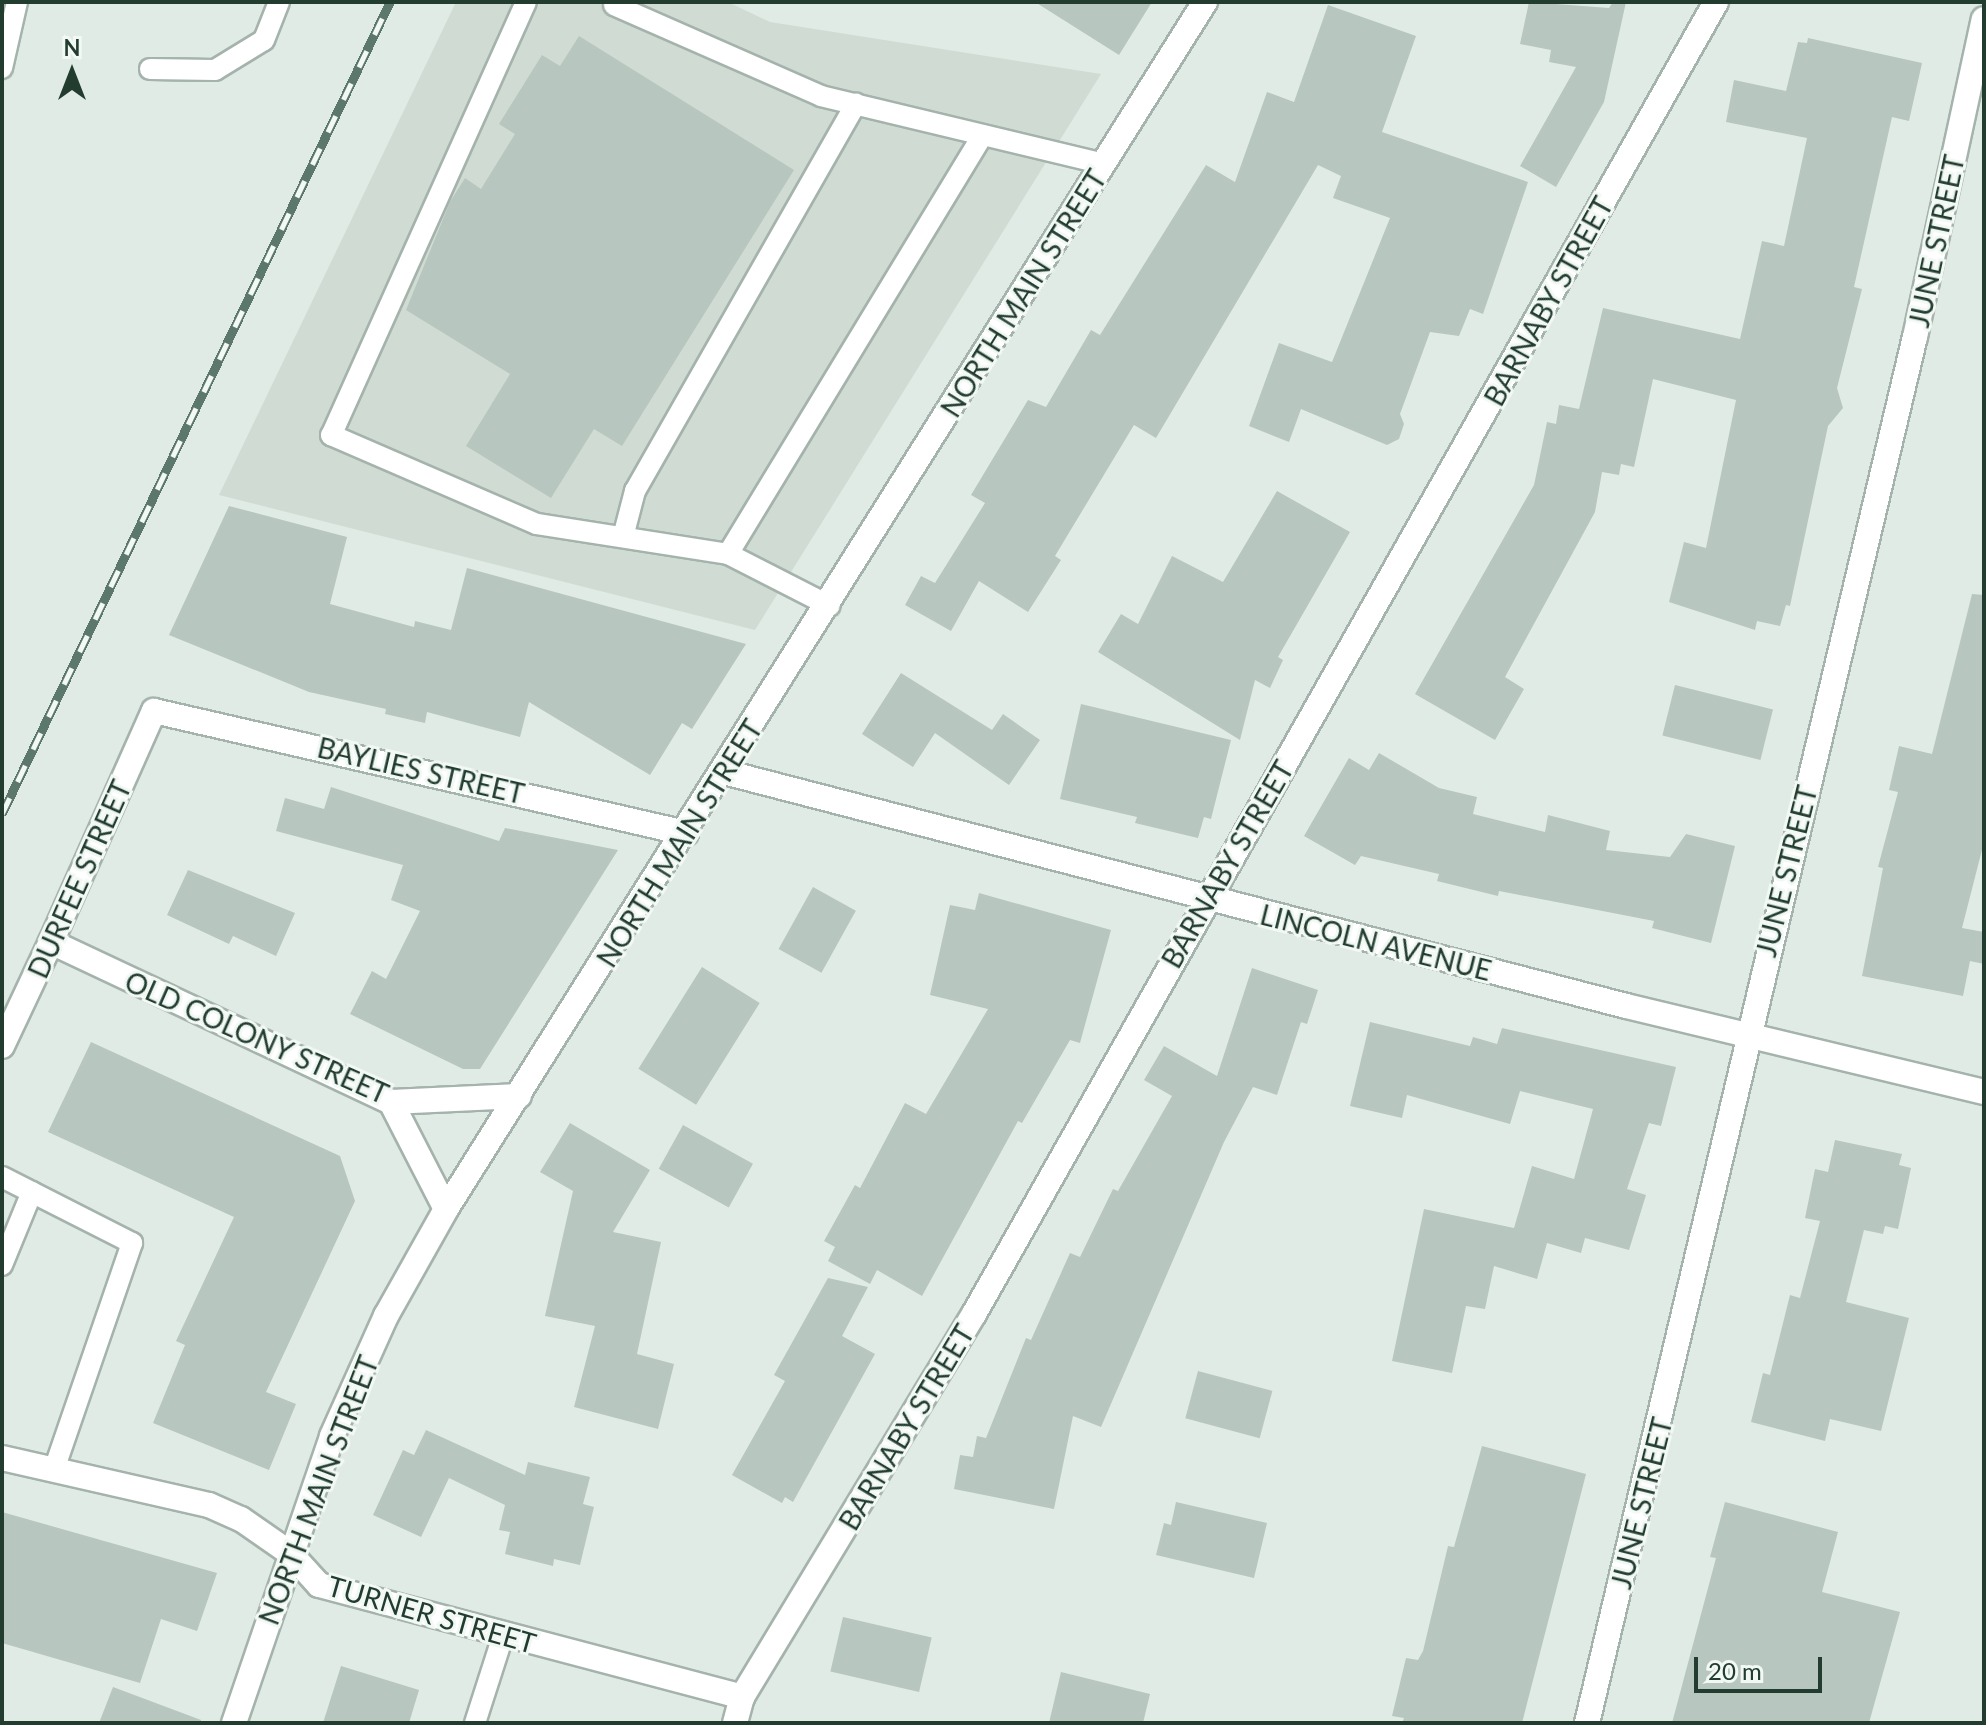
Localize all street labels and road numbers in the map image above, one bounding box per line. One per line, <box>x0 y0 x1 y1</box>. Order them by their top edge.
street label: JUNE STREET <box>1901 152 1971 330</box>
street label: NORTH MAIN STREET <box>933 163 1113 423</box>
street label: BARNABY STREET <box>1476 190 1620 412</box>
street label: NORTH MAIN STREET <box>589 713 769 973</box>
street label: BAYLIES STREET <box>314 730 528 810</box>
street label: BARNABY STREET <box>1154 754 1300 974</box>
street label: DURFEE STREET <box>20 775 138 983</box>
street label: JUNE STREET <box>1748 782 1824 960</box>
street label: LINCOLN AVENUE <box>1256 897 1496 987</box>
street label: OLD COLONY STREET <box>120 963 394 1111</box>
street label: BARNABY STREET <box>831 1318 981 1536</box>
street label: NORTH MAIN STREET <box>251 1351 385 1629</box>
street label: JUNE STREET <box>1603 1414 1679 1592</box>
street label: TURNER STREET <box>324 1568 540 1660</box>

